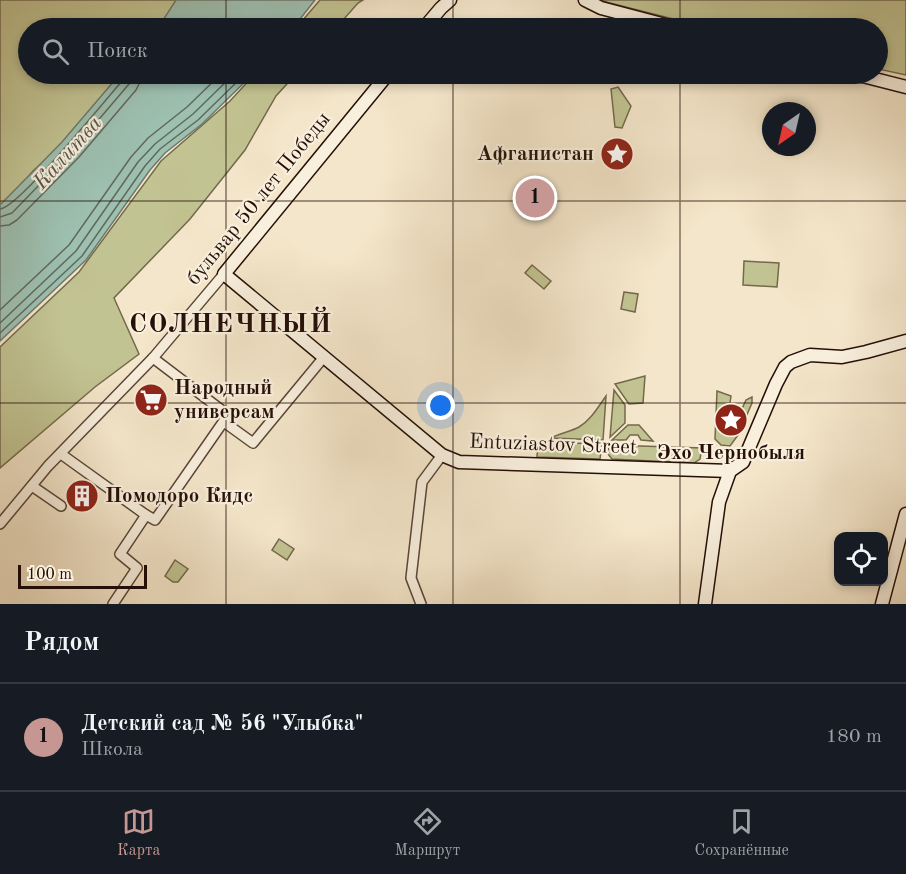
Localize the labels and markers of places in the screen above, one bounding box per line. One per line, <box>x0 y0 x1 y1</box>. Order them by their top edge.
place icon: Афганистан <box>599 136 635 172</box>
place label: Афганистан <box>477 144 594 165</box>
pin: 1 <box>516 176 554 220</box>
place label: Народный универсам <box>174 378 275 423</box>
supermarket icon: Народный универсам <box>133 382 169 418</box>
place icon: Эхо Чернобыля <box>713 402 749 438</box>
place label: Эхо Чернобыля <box>657 443 805 464</box>
building icon: Помодоро Кидс <box>64 478 100 514</box>
place label: Помодоро Кидс <box>105 486 253 507</box>

